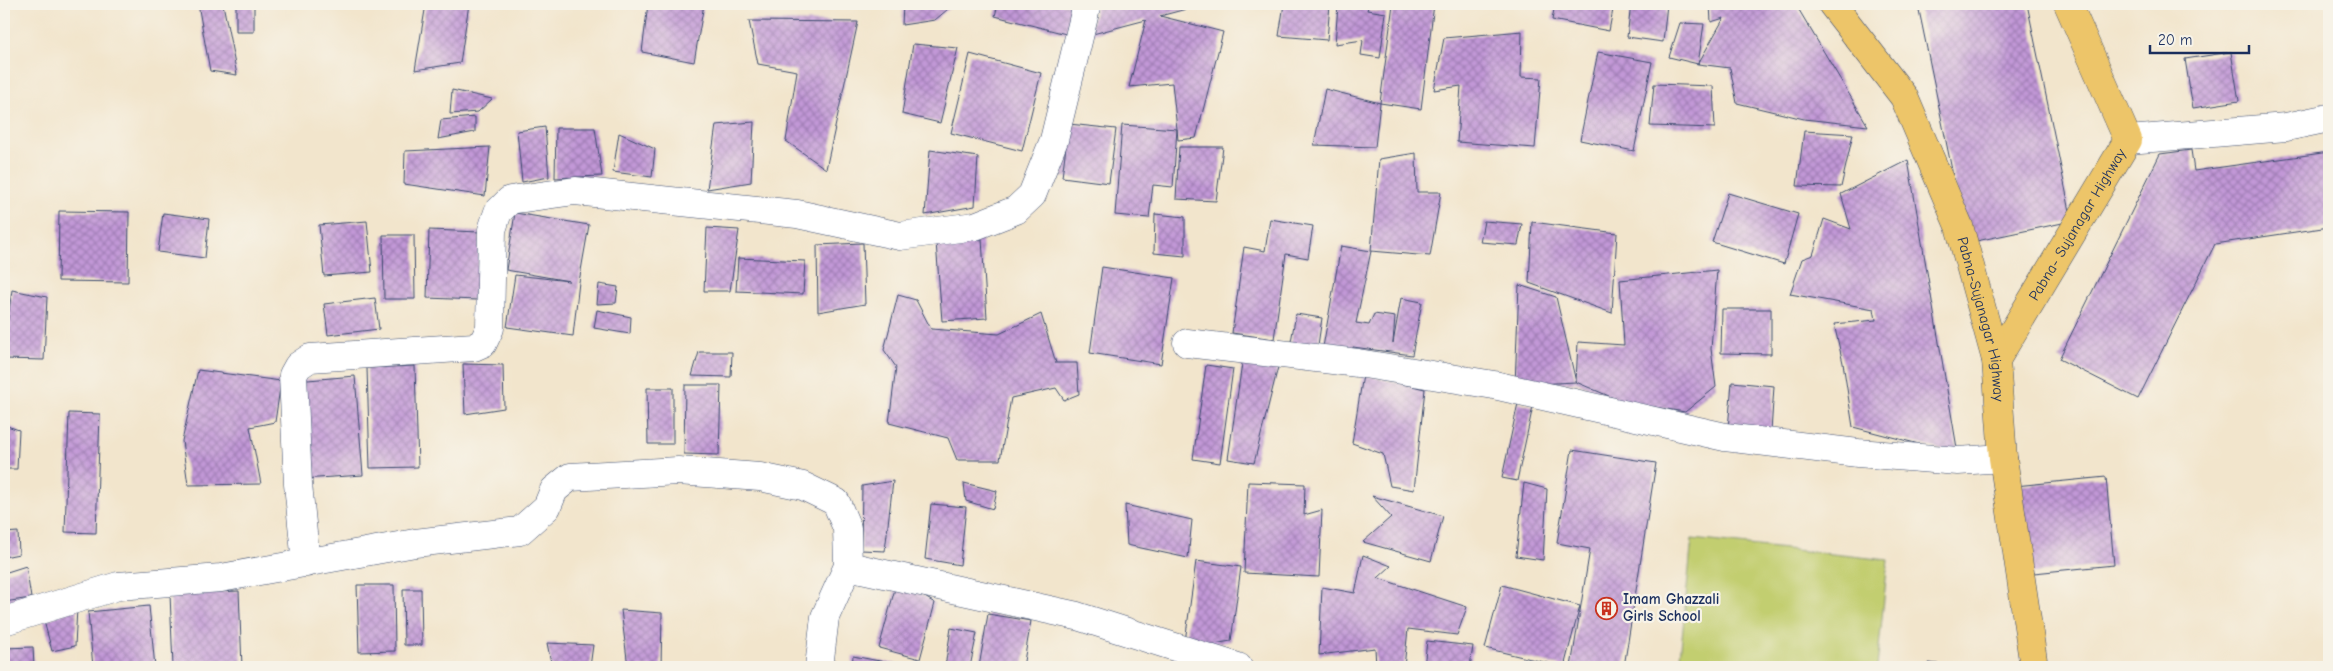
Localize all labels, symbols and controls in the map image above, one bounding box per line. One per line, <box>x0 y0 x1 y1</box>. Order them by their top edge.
scale bar <box>2150 22 2249 54</box>
text: 20 m <box>2158 31 2192 49</box>
street label: Pabna- Sujanagar Highway <box>2025 145 2130 304</box>
street label: Pabna-Sujanagar Highway <box>1953 235 2008 402</box>
place label: Imam Ghazzali Girls School <box>1623 590 1719 625</box>
building icon: Imam Ghazzali Girls School <box>1595 596 1619 620</box>

